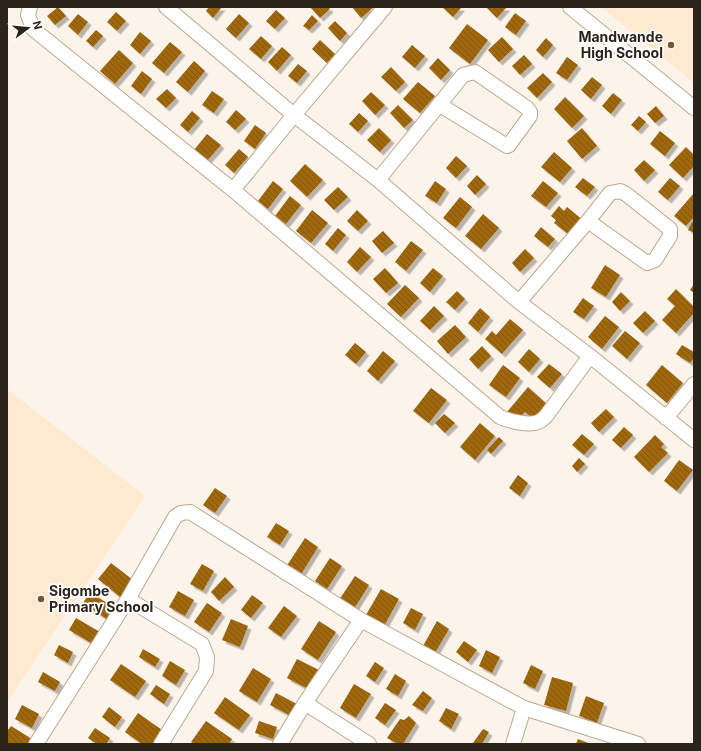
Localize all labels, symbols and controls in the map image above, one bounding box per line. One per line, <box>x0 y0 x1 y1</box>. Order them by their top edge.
north arrow <box>8 8 48 48</box>
text: N <box>30 19 45 31</box>
place label: Mandwande High School <box>578 28 663 61</box>
marker: Mandwande High School <box>666 40 676 50</box>
place label: Sigombe Primary School <box>49 582 153 615</box>
marker: Sigombe Primary School <box>36 594 46 604</box>

